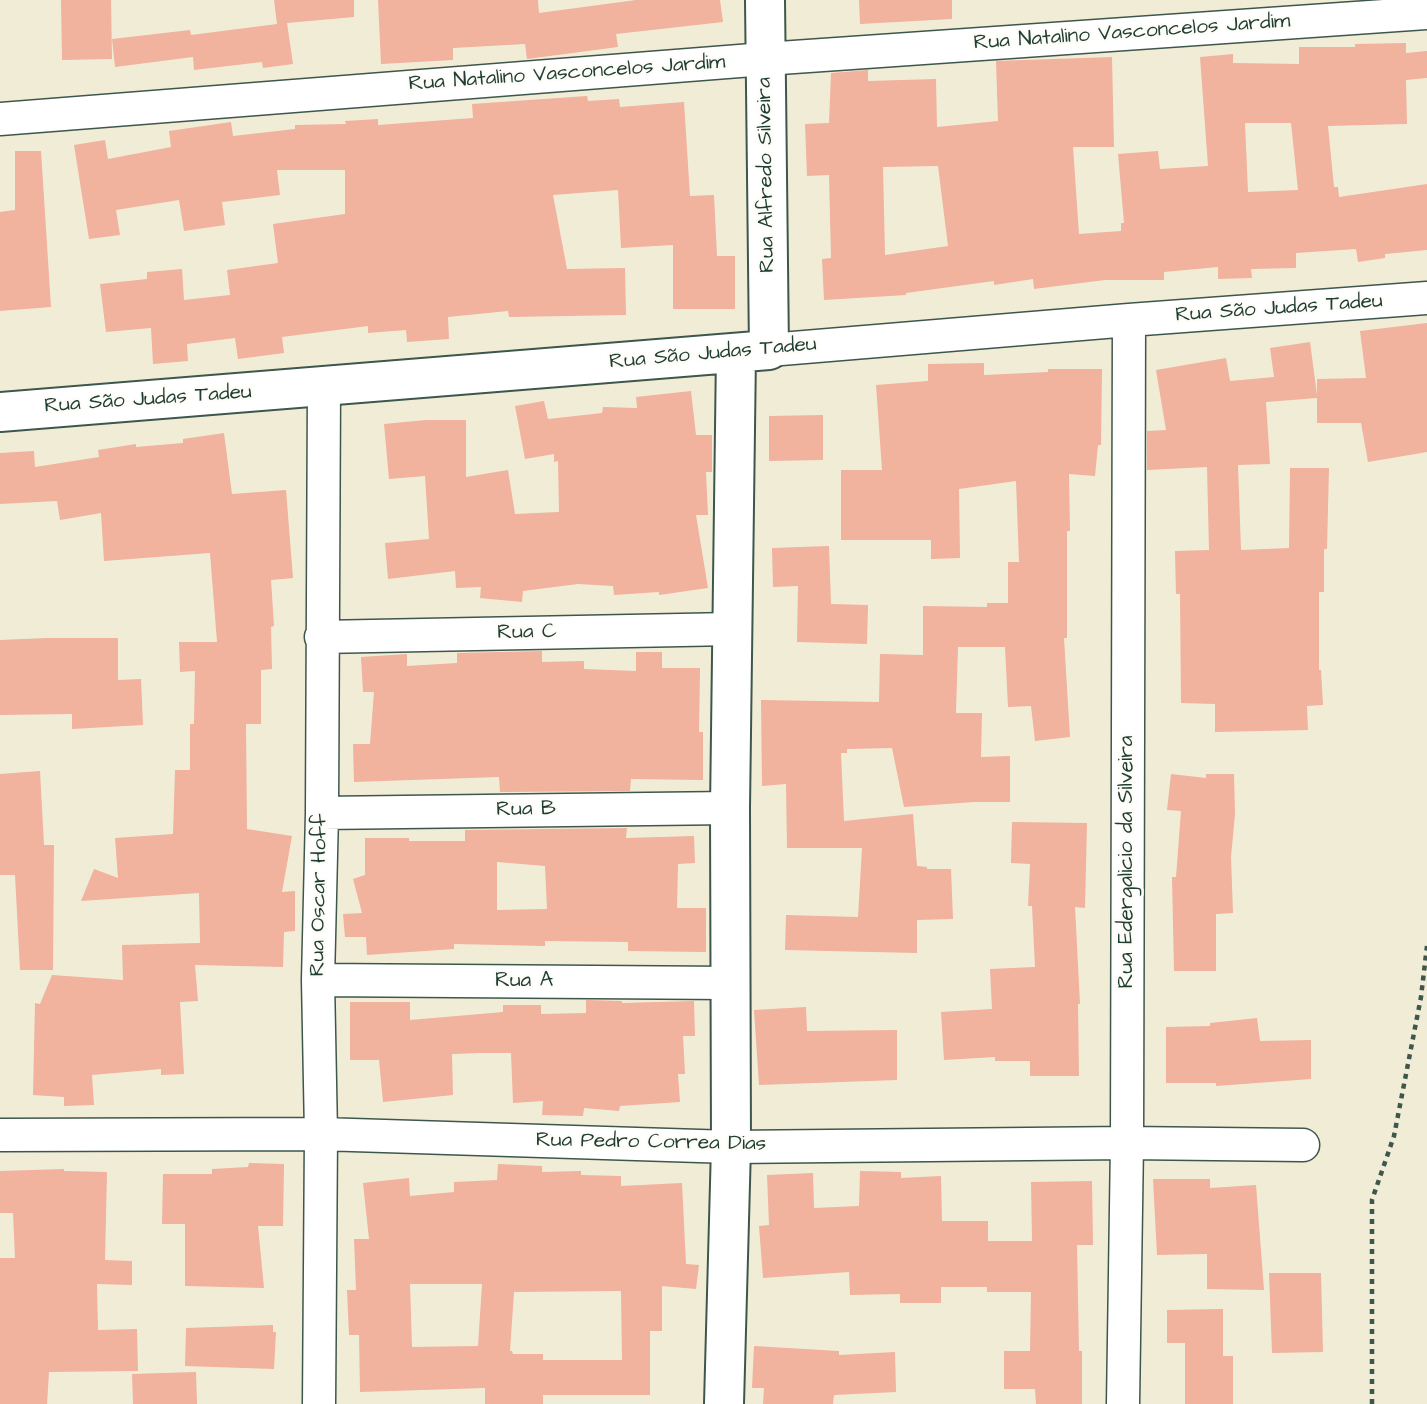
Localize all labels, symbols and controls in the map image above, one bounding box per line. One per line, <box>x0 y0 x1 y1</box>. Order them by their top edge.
street label: Rua Natalino Vasconcelos Jardim <box>973 9 1291 57</box>
street label: Rua Natalino Vasconcelos Jardim <box>408 50 726 98</box>
street label: Rua Alfredo Silveira <box>753 77 781 273</box>
street label: Rua São Judas Tadeu <box>1174 289 1384 329</box>
street label: Rua São Judas Tadeu <box>608 332 818 376</box>
street label: Rua São Judas Tadeu <box>43 380 253 420</box>
street label: Rua C <box>497 620 557 646</box>
street label: Rua Edergalicio da Silveira <box>1115 735 1141 989</box>
street label: Rua B <box>496 797 556 823</box>
street label: Rua Oscar Hoff <box>306 813 334 977</box>
street label: Rua A <box>495 969 553 995</box>
street label: Rua Pedro Correa Dias <box>536 1128 766 1158</box>

